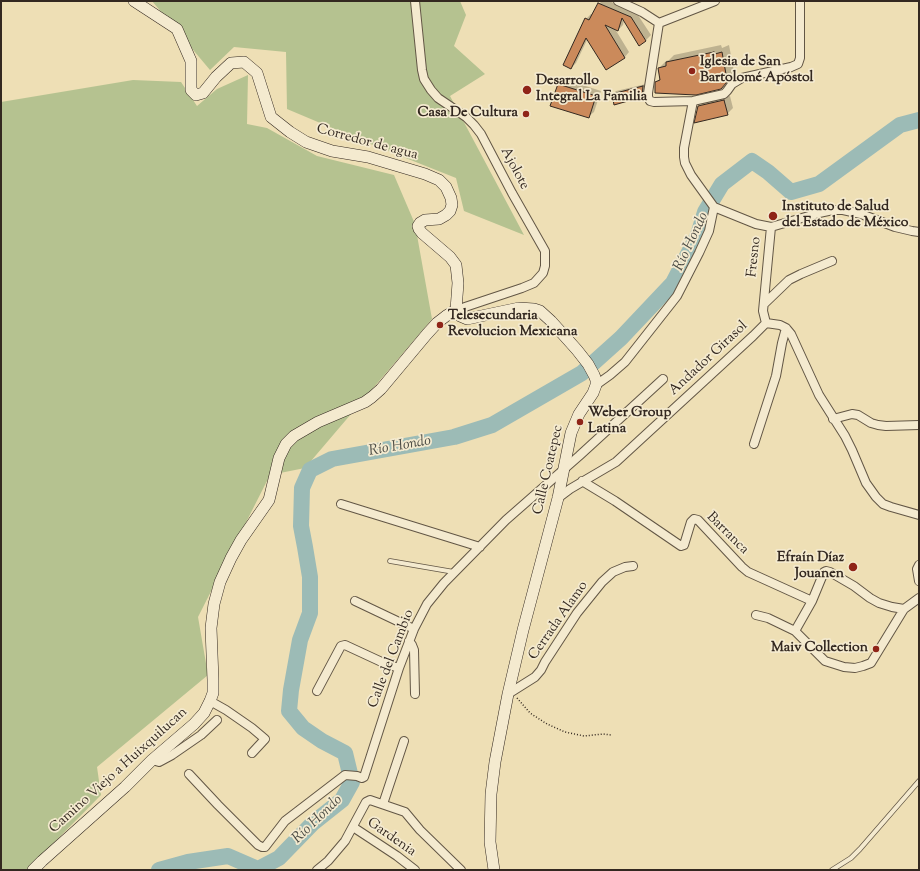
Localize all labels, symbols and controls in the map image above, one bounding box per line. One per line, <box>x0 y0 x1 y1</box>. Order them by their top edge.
place label: Iglesia de San Bartolomé Apóstol <box>700 55 814 88</box>
marker: Iglesia de San Bartolomé Apóstol <box>687 66 697 76</box>
place label: Desarrollo Integral La Familia <box>536 74 647 106</box>
marker: Desarrollo Integral La Familia <box>521 84 533 96</box>
place label: Casa De Cultura <box>417 106 518 122</box>
marker: Casa De Cultura <box>521 109 531 119</box>
street label: Corredor de agua <box>315 121 419 165</box>
street label: Ajolote <box>496 145 532 193</box>
place label: Instituto de Salud del Estado de México <box>782 200 908 232</box>
water label: Río Hondo <box>671 210 713 274</box>
marker: Instituto de Salud del Estado de México <box>767 210 779 222</box>
street label: Fresno <box>745 236 765 278</box>
place label: Telesecundaria Revolucion Mexicana <box>448 309 578 342</box>
street label: Andador Girasol <box>666 318 752 400</box>
marker: Telesecundaria Revolucion Mexicana <box>435 320 445 330</box>
place label: Weber Group Latina <box>588 406 671 438</box>
marker: Weber Group Latina <box>575 417 585 427</box>
street label: Calle Coatepec <box>531 424 567 516</box>
water label: Río Hondo <box>368 433 432 461</box>
street label: Barranca <box>702 509 752 559</box>
place label: Efraín Díaz Jouanen <box>777 551 844 584</box>
marker: Efraín Díaz Jouanen <box>847 561 859 573</box>
street label: Cerrada Alamo <box>526 578 592 664</box>
street label: Calle del Cambio <box>366 607 418 711</box>
place label: Maiv Collection <box>771 641 868 657</box>
marker: Maiv Collection <box>871 644 881 654</box>
street label: Camino Viejo a Huixquilucan <box>47 705 191 837</box>
water label: Río Hondo <box>289 792 347 848</box>
street label: Gardenia <box>363 815 419 861</box>

